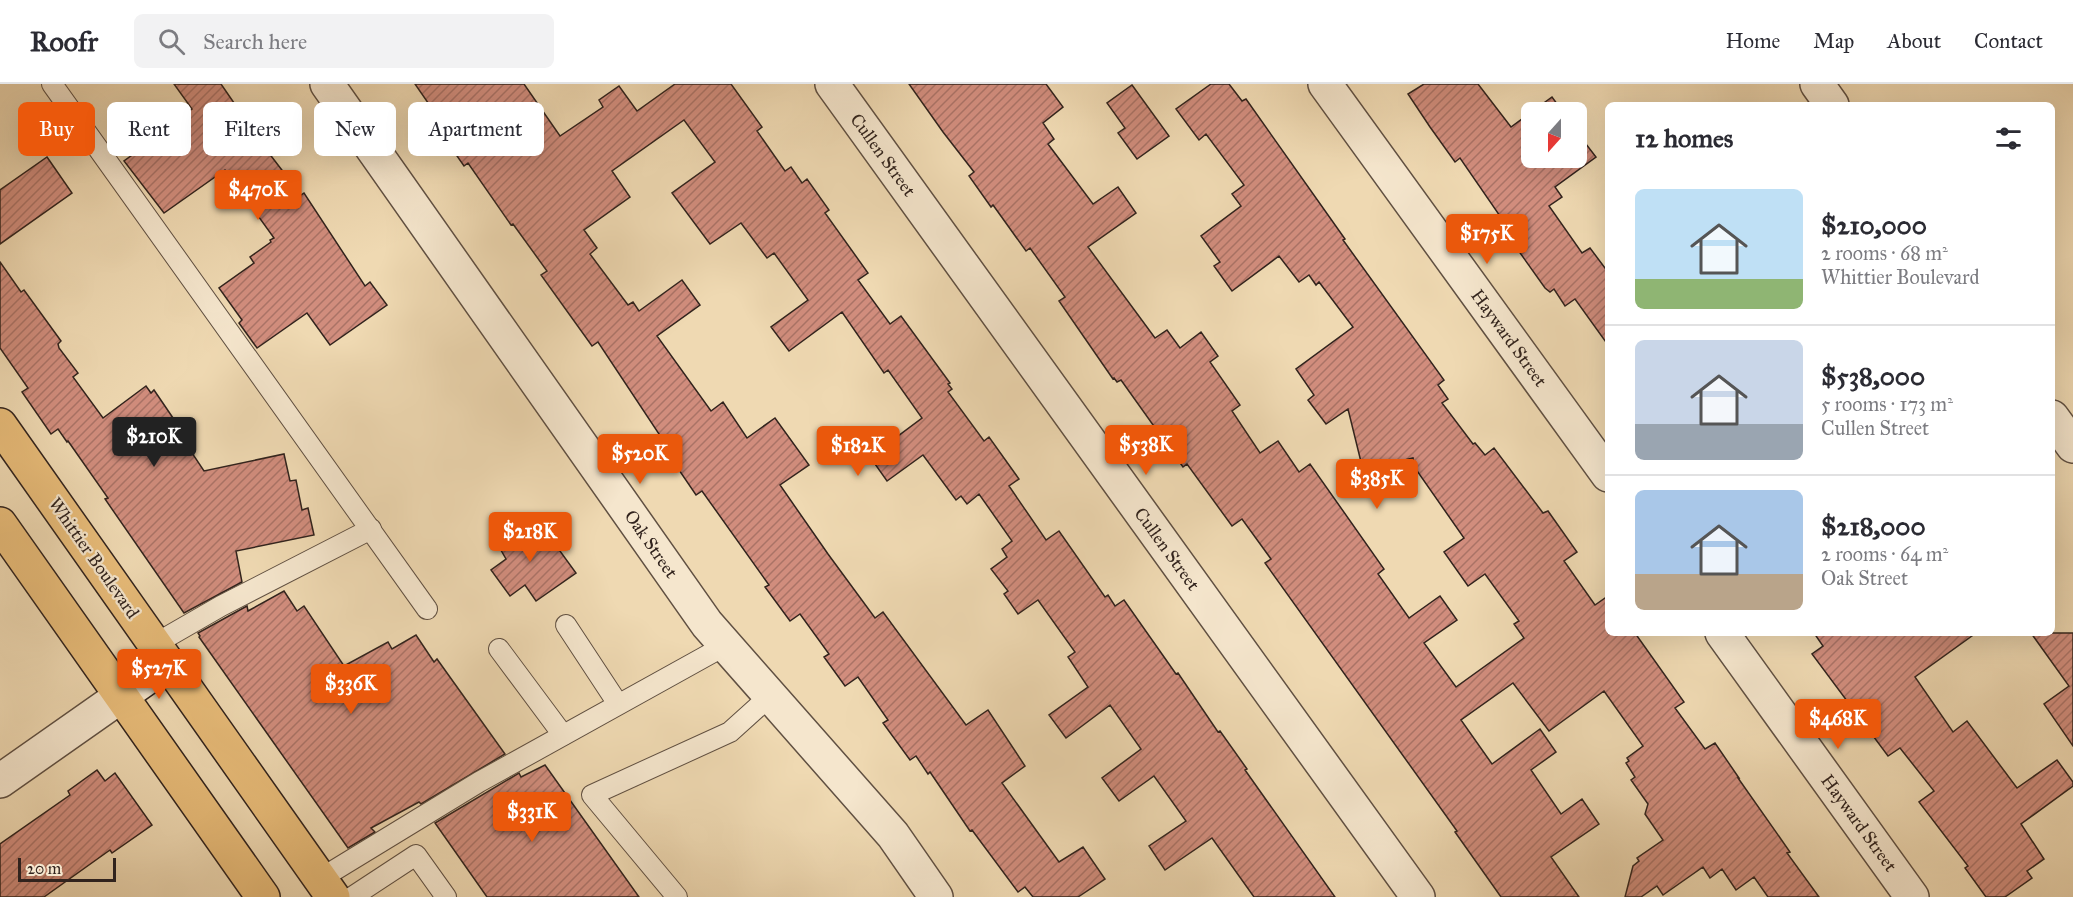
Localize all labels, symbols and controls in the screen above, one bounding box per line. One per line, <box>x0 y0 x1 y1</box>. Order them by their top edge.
search box <box>134 14 554 68</box>
text: Roofr <box>30 24 98 59</box>
icon: search <box>155 25 188 58</box>
text: Search here <box>203 28 307 55</box>
text: Home <box>1725 28 1780 54</box>
text: Map <box>1813 28 1854 54</box>
text: About <box>1887 28 1941 54</box>
text: Contact <box>1974 28 2043 54</box>
chip: Buy <box>18 102 95 156</box>
chip: Rent <box>107 102 191 156</box>
chip: Filters <box>203 102 302 156</box>
chip: New <box>314 102 396 156</box>
chip: Apartment <box>408 102 544 156</box>
north arrow <box>1521 102 1587 168</box>
map controls <box>1521 102 1587 168</box>
street label: Cullen Street <box>845 109 921 201</box>
text: 12 homes <box>1635 122 1733 154</box>
icon: filters <box>1992 122 2025 155</box>
pin: $470K <box>216 170 300 221</box>
text: $470K <box>229 177 287 201</box>
text: $210,000 <box>1821 209 1927 241</box>
icon: home <box>1683 213 1755 285</box>
pin: $175K <box>1445 214 1529 265</box>
text: $175K <box>1460 221 1514 245</box>
text: 2 rooms · 68 m² <box>1821 241 1948 265</box>
text: Whittier Boulevard <box>1821 265 1980 289</box>
street label: Hayward Street <box>1466 285 1552 391</box>
text: $538,000 <box>1821 360 1925 392</box>
icon: home <box>1683 364 1755 436</box>
text: 5 rooms · 173 m² <box>1821 392 1953 416</box>
text: Cullen Street <box>1821 416 1929 440</box>
pin: $210K <box>112 417 196 468</box>
text: $210K <box>126 424 182 448</box>
pin: $538K <box>1104 425 1188 476</box>
pin: $182K <box>816 426 900 477</box>
text: $538K <box>1119 432 1173 456</box>
text: $182K <box>831 433 885 457</box>
pin: $520K <box>598 434 682 485</box>
text: $520K <box>612 441 669 465</box>
pin: $385K <box>1335 459 1419 510</box>
text: $385K <box>1350 466 1404 490</box>
street label: Whittier Boulevard <box>44 493 144 623</box>
street label: Cullen Street <box>1129 503 1205 595</box>
street label: Oak Street <box>620 506 683 583</box>
text: $218,000 <box>1821 510 1926 542</box>
pin: $218K <box>488 512 572 563</box>
icon: home <box>1683 514 1755 586</box>
text: $218K <box>503 519 557 543</box>
text: 2 rooms · 64 m² <box>1821 542 1948 566</box>
text: Oak Street <box>1821 566 1908 590</box>
pin: $527K <box>117 649 201 700</box>
text: $527K <box>131 656 187 680</box>
pin: $336K <box>309 664 393 715</box>
text: $336K <box>325 671 377 695</box>
pin: $468K <box>1796 699 1880 750</box>
text: $468K <box>1809 706 1867 730</box>
street label: Hayward Street <box>1816 770 1902 876</box>
pin: $331K <box>490 792 574 843</box>
text: $331K <box>507 799 557 823</box>
scale bar <box>18 855 116 882</box>
text: 20 m <box>27 859 61 878</box>

